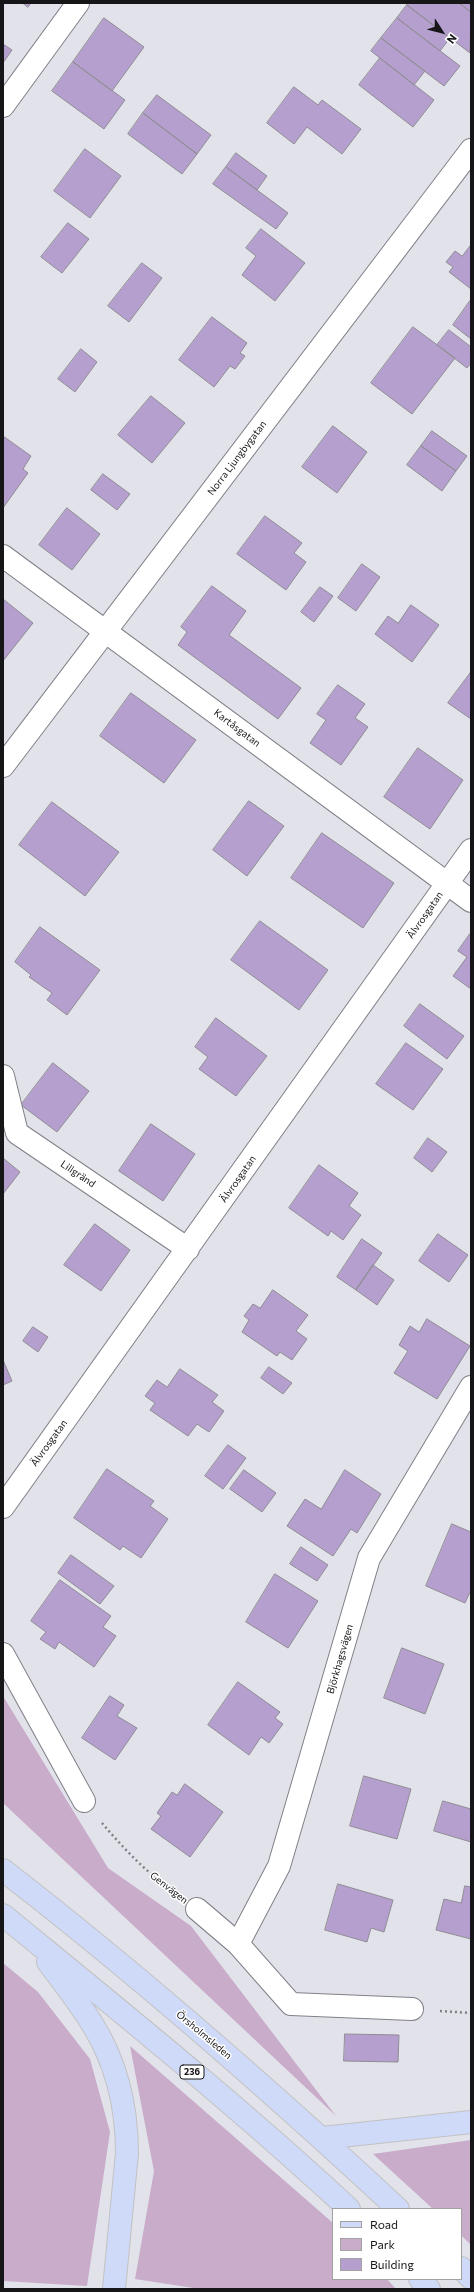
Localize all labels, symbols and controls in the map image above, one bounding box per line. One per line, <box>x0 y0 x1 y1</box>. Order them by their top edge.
north arrow <box>422 12 462 52</box>
text: N <box>444 32 460 47</box>
street label: Norra Ljungbygatan <box>205 418 269 498</box>
street label: Kartåsgatan <box>211 707 263 749</box>
street label: Älvrosgatan <box>404 889 446 941</box>
street label: Älvrosgatan <box>217 1153 259 1205</box>
street label: Lillgränd <box>58 1158 98 1190</box>
street label: Älvrosgatan <box>28 1417 70 1469</box>
street label: Björkhagsvägen <box>324 1623 356 1695</box>
street label: Genvägen <box>148 1869 190 1907</box>
street label: Örsholmsleden <box>174 2008 234 2062</box>
road number: 236 <box>180 2065 204 2079</box>
legend <box>332 2208 462 2280</box>
text: Road <box>370 2217 398 2231</box>
text: Park <box>370 2237 395 2251</box>
text: Building <box>370 2257 414 2271</box>

